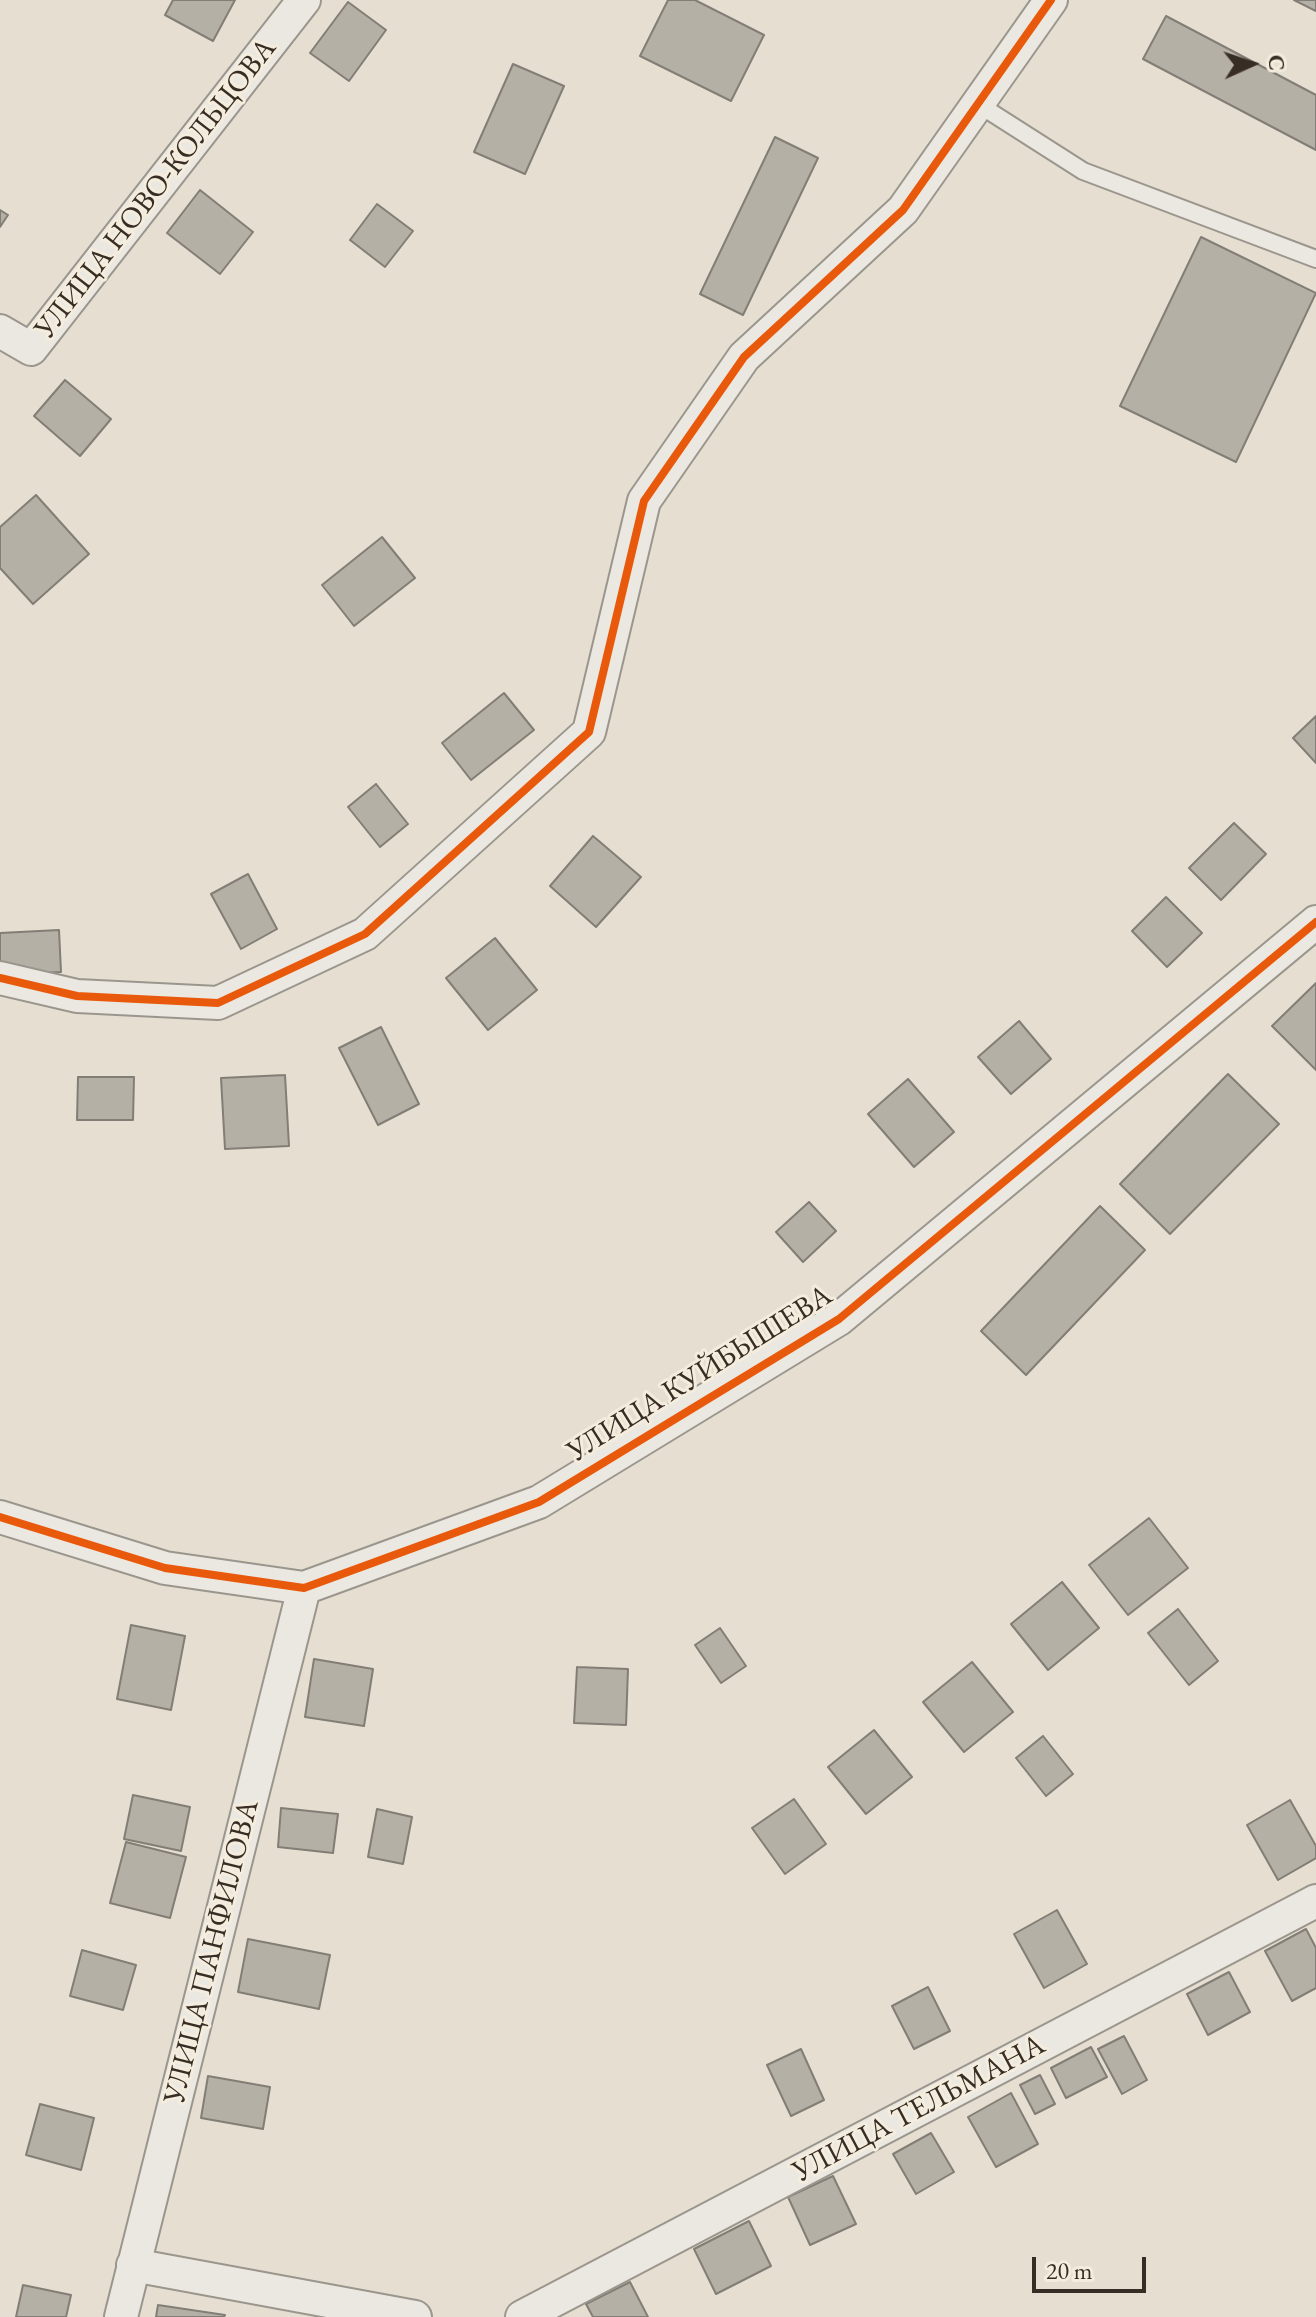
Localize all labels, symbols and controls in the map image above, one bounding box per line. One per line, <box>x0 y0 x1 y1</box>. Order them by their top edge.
north arrow <box>1212 24 1292 104</box>
street label: УЛИЦА НОВО-КОЛЬЦОВА <box>27 32 285 346</box>
text: С <box>1262 54 1291 71</box>
street label: УЛИЦА КУЙБЫШЕВА <box>561 1278 839 1470</box>
street label: УЛИЦА ПАНФИЛОВА <box>157 1796 267 2108</box>
street label: УЛИЦА ТЕЛЬМАНА <box>787 2027 1051 2191</box>
scale bar <box>1036 2241 1150 2291</box>
text: 20 m <box>1046 2255 1093 2286</box>

